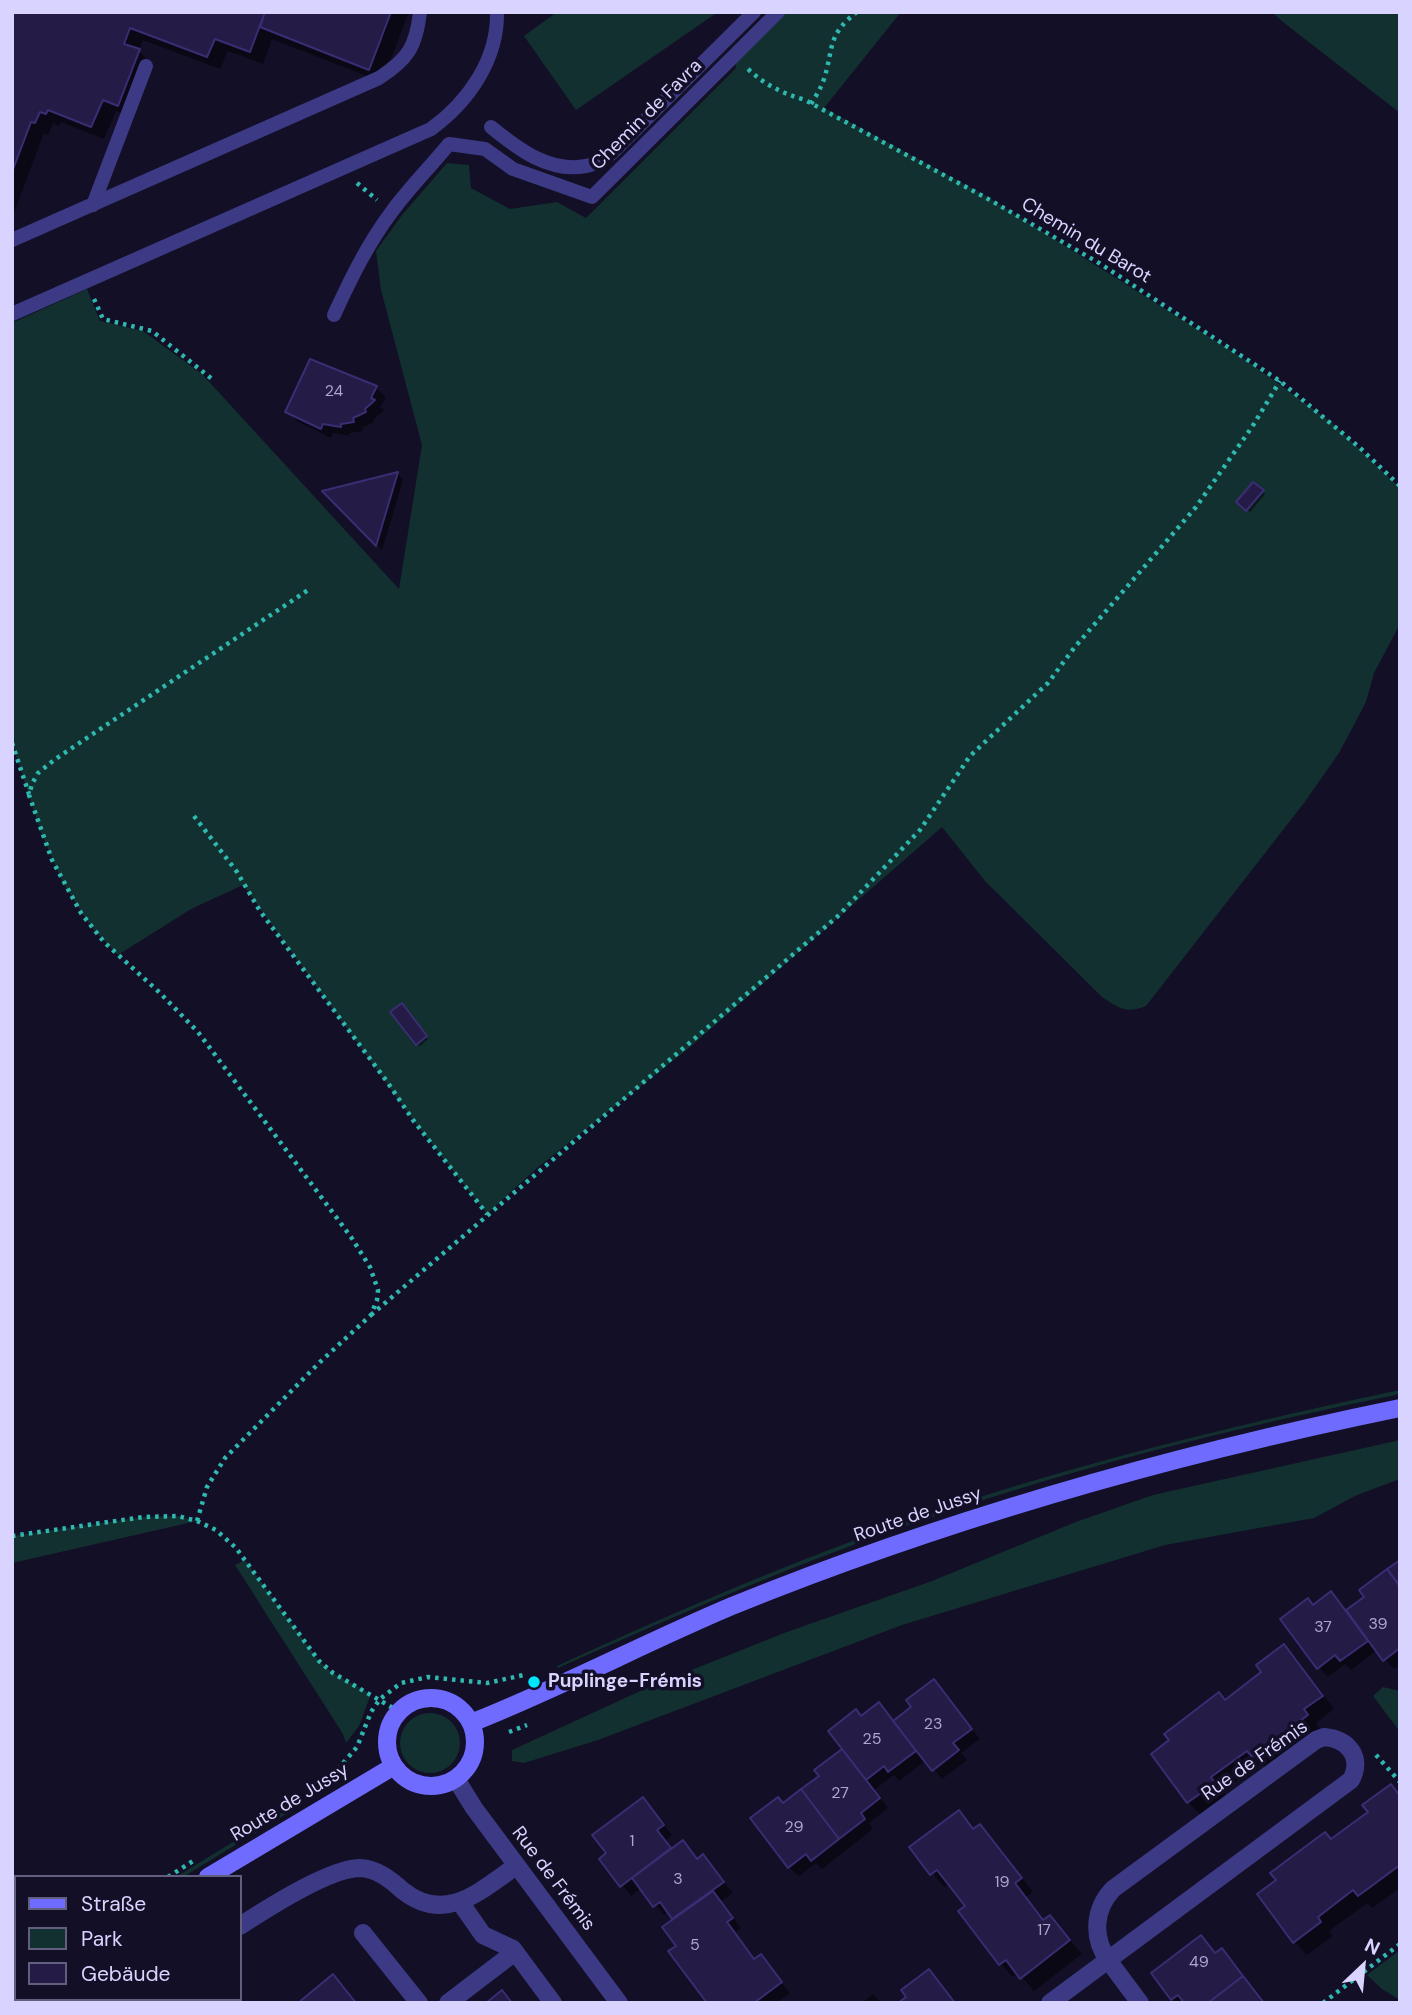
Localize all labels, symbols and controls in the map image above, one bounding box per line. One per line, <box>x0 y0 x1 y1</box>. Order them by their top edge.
street label: Chemin de Favra <box>587 55 707 175</box>
street label: Chemin du Barot <box>1017 193 1155 289</box>
house number: 24 <box>325 382 343 402</box>
street label: Route de Jussy <box>851 1483 985 1547</box>
house number: 39 <box>1368 1615 1388 1635</box>
house number: 37 <box>1314 1618 1332 1638</box>
place label: Puplinge-Frémis <box>548 1671 702 1693</box>
marker: Puplinge-Frémis <box>526 1674 542 1690</box>
house number: 23 <box>924 1715 942 1735</box>
street label: Rue de Frémis <box>1197 1716 1313 1806</box>
house number: 25 <box>863 1730 881 1750</box>
street label: Route de Jussy <box>227 1759 353 1847</box>
house number: 27 <box>831 1784 849 1804</box>
house number: 29 <box>784 1818 804 1838</box>
street label: Rue de Frémis <box>506 1822 600 1936</box>
house number: 1 <box>630 1832 634 1852</box>
house number: 3 <box>673 1870 683 1890</box>
house number: 19 <box>994 1873 1010 1893</box>
legend <box>14 1875 242 2001</box>
text: Straße <box>81 1890 146 1918</box>
house number: 17 <box>1037 1921 1051 1941</box>
text: Park <box>81 1925 122 1953</box>
north arrow <box>1328 1931 1398 2001</box>
text: N <box>1361 1932 1384 1961</box>
house number: 5 <box>690 1936 700 1956</box>
house number: 49 <box>1189 1953 1209 1973</box>
text: Gebäude <box>81 1960 171 1988</box>

